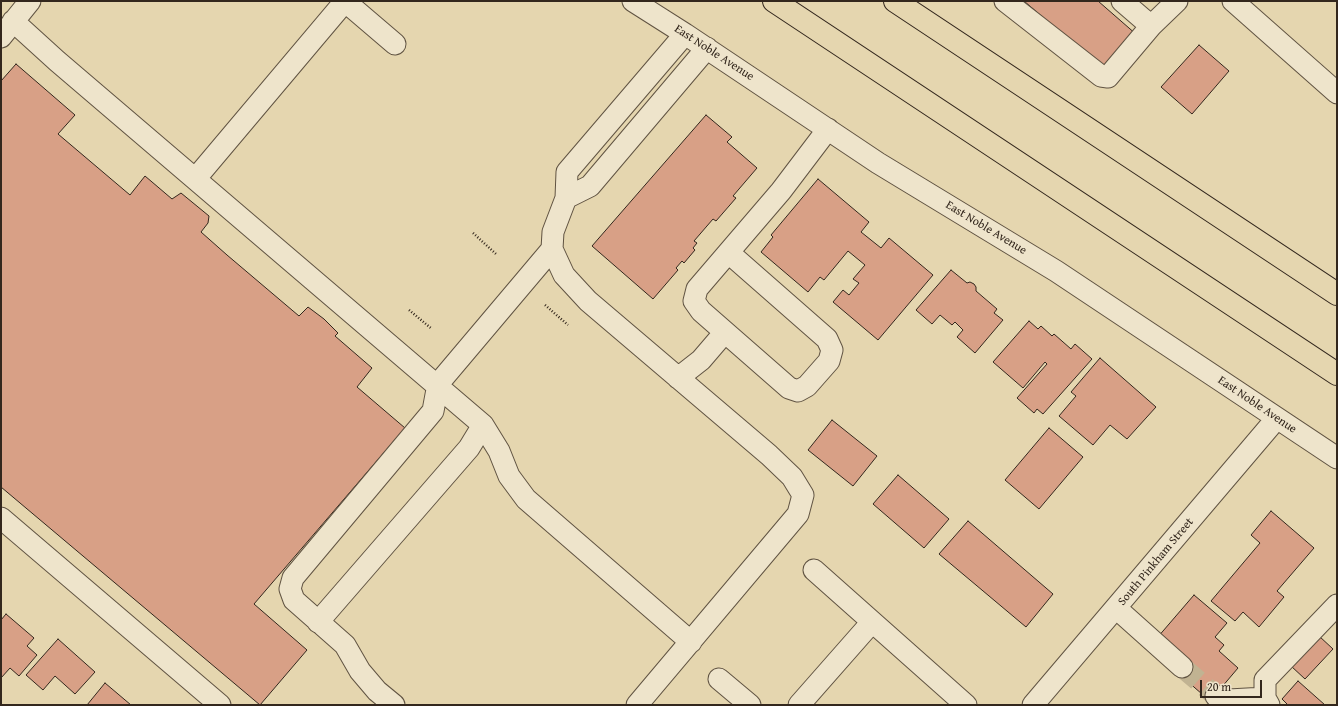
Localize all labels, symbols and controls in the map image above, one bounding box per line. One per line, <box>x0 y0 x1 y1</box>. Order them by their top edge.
street label: East Noble Avenue <box>671 22 757 84</box>
street label: East Noble Avenue <box>943 198 1029 258</box>
street label: East Noble Avenue <box>1215 373 1299 437</box>
street label: South Pinkham Street <box>1115 515 1197 609</box>
scale bar <box>1202 672 1264 698</box>
text: 20 m <box>1207 678 1231 695</box>

